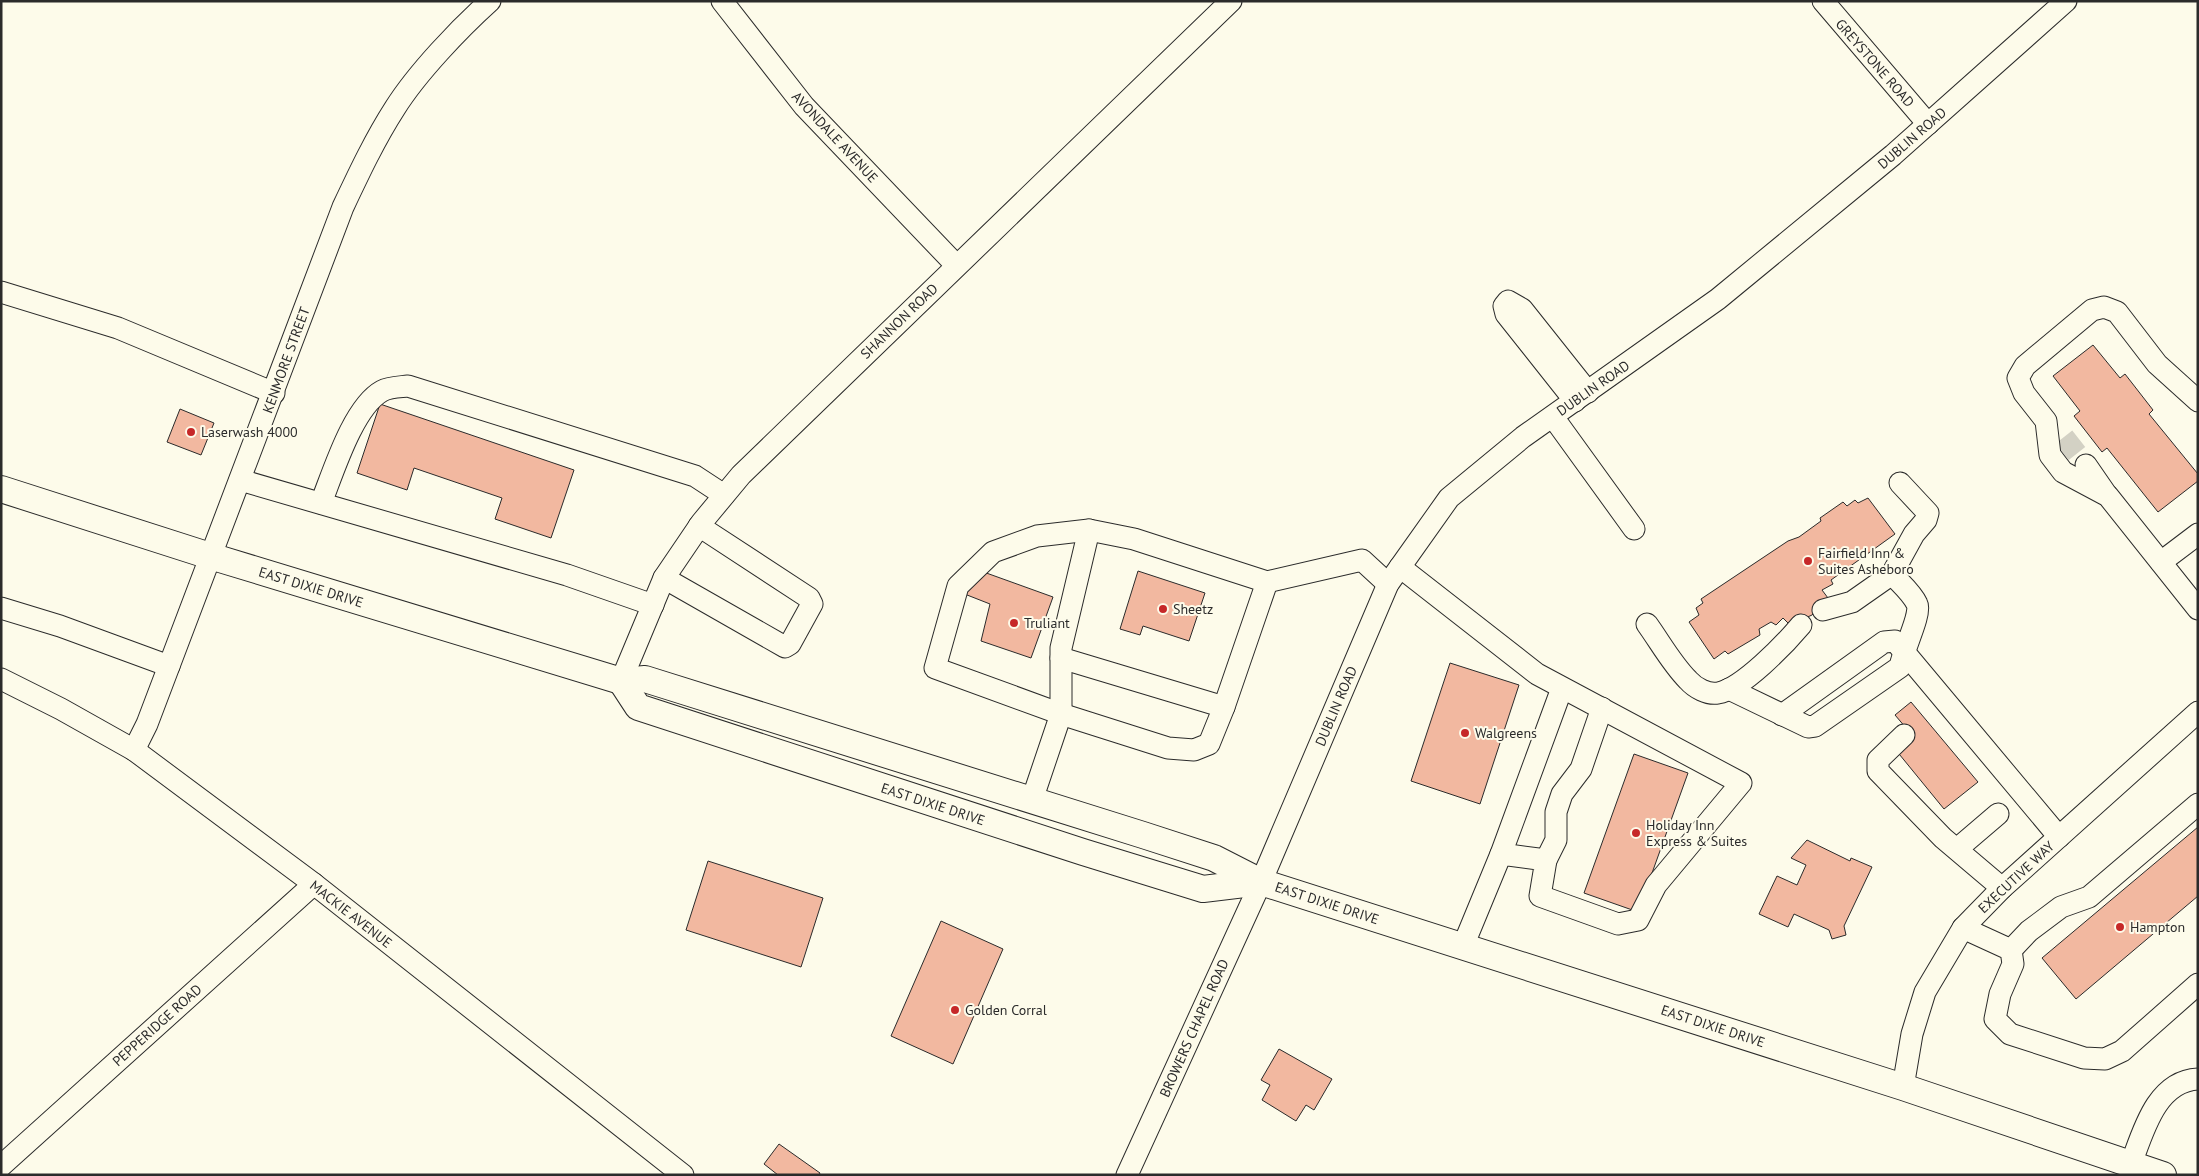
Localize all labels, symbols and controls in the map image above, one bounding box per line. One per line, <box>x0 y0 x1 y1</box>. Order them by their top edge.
street label: GREYSTONE ROAD <box>1832 15 1918 111</box>
street label: AVONDALE AVENUE <box>788 88 882 186</box>
street label: DUBLIN ROAD <box>1874 103 1950 173</box>
street label: SHANNON ROAD <box>856 279 942 363</box>
street label: KENMORE STREET <box>258 304 314 416</box>
street label: DUBLIN ROAD <box>1553 356 1633 420</box>
place label: Laserwash 4000 <box>201 423 298 441</box>
marker: Laserwash 4000 <box>185 426 197 438</box>
place label: Fairfield Inn & Suites Asheboro <box>1818 544 1914 578</box>
marker: Fairfield Inn & Suites Asheboro <box>1802 555 1814 567</box>
street label: EAST DIXIE DRIVE <box>257 563 365 611</box>
place label: Sheetz <box>1173 600 1213 618</box>
marker: Sheetz <box>1157 603 1169 615</box>
place label: Truliant <box>1024 614 1070 632</box>
marker: Truliant <box>1008 617 1020 629</box>
street label: DUBLIN ROAD <box>1311 663 1361 749</box>
place label: Walgreens <box>1475 724 1537 742</box>
marker: Walgreens <box>1459 727 1471 739</box>
street label: EAST DIXIE DRIVE <box>879 779 987 829</box>
place label: Holiday Inn Express & Suites <box>1646 816 1747 850</box>
marker: Holiday Inn Express & Suites <box>1630 827 1642 839</box>
street label: EXECUTIVE WAY <box>1974 837 2058 917</box>
street label: MACKIE AVENUE <box>306 876 396 952</box>
street label: EAST DIXIE DRIVE <box>1273 878 1381 928</box>
place label: Hampton <box>2130 918 2185 936</box>
marker: Hampton <box>2114 921 2126 933</box>
street label: BROWERS CHAPEL ROAD <box>1155 956 1233 1100</box>
street label: PEPPERIDGE ROAD <box>109 980 205 1070</box>
place label: Golden Corral <box>965 1001 1047 1019</box>
street label: EAST DIXIE DRIVE <box>1659 1001 1767 1051</box>
marker: Golden Corral <box>949 1004 961 1016</box>

